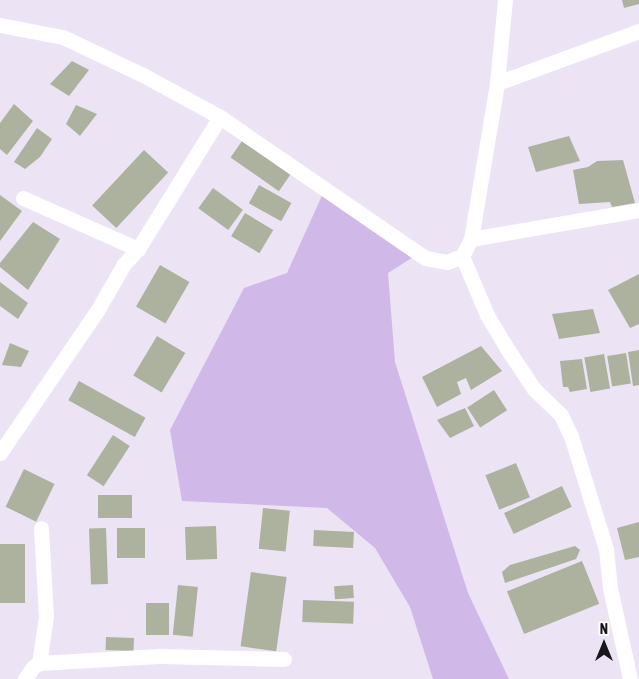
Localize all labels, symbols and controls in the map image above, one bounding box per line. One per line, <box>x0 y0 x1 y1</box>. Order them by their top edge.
north arrow <box>579 619 629 669</box>
text: N <box>600 621 608 637</box>

